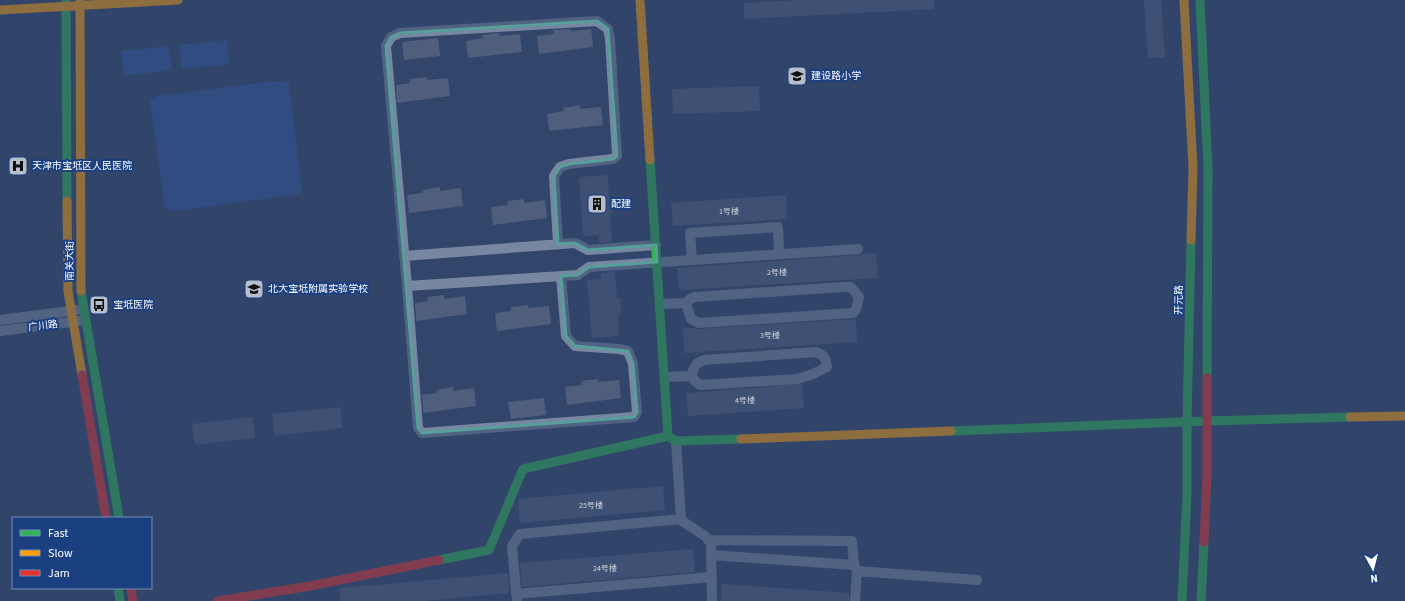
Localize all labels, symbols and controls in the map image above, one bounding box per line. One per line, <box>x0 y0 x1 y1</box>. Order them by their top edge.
school or university icon: 建设路小学 <box>786 65 808 87</box>
place label: 建设路小学 <box>811 69 861 83</box>
hospital icon: 天津市宝坻区人民医院 <box>7 155 29 177</box>
place label: 天津市宝坻区人民医院 <box>32 159 132 173</box>
building icon: 配建 <box>586 193 608 215</box>
place label: 配建 <box>611 197 631 211</box>
house number: 1号楼 <box>719 206 739 217</box>
street label: 南关大街 <box>63 241 77 281</box>
house number: 2号楼 <box>767 267 787 278</box>
school or university icon: 北大宝坻附属实验学校 <box>243 278 265 300</box>
place label: 北大宝坻附属实验学校 <box>268 282 368 296</box>
street label: 开元路 <box>1172 285 1186 315</box>
bus stop icon: 宝坻医院 <box>88 294 110 316</box>
place label: 宝坻医院 <box>113 298 153 312</box>
street label: 广川路 <box>27 317 59 335</box>
house number: 3号楼 <box>760 330 780 341</box>
house number: 4号楼 <box>735 395 755 406</box>
house number: 25号楼 <box>579 500 603 511</box>
legend <box>12 517 152 589</box>
text: Fast <box>48 525 68 542</box>
text: Slow <box>48 545 73 562</box>
north arrow <box>1353 549 1393 589</box>
house number: 24号楼 <box>593 563 617 574</box>
text: Jam <box>48 565 70 582</box>
text: N <box>1370 571 1379 586</box>

